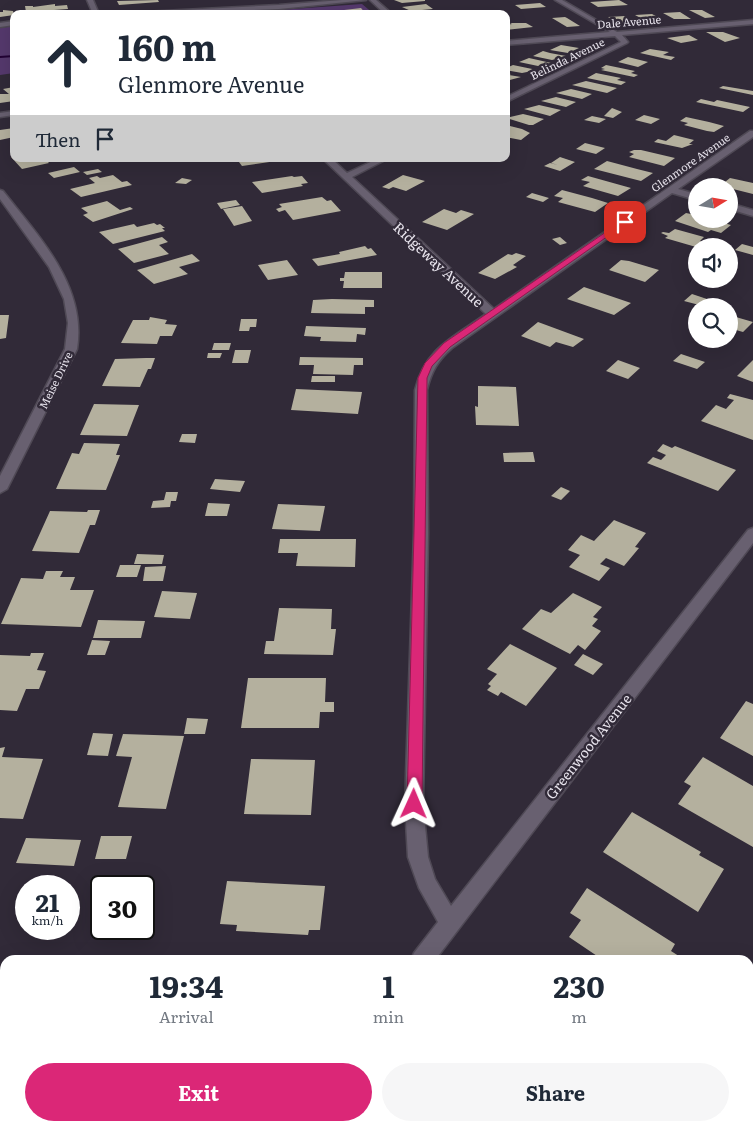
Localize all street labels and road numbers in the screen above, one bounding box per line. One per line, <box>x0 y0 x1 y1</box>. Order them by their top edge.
street label: Dale Avenue <box>596 10 662 32</box>
street label: Belinda Avenue <box>527 33 607 83</box>
street label: Glenmore Avenue <box>647 129 733 195</box>
street label: Ridgeway Avenue <box>389 217 489 311</box>
street label: Meise Drive <box>34 348 76 411</box>
street label: Greenwood Avenue <box>540 689 636 803</box>

